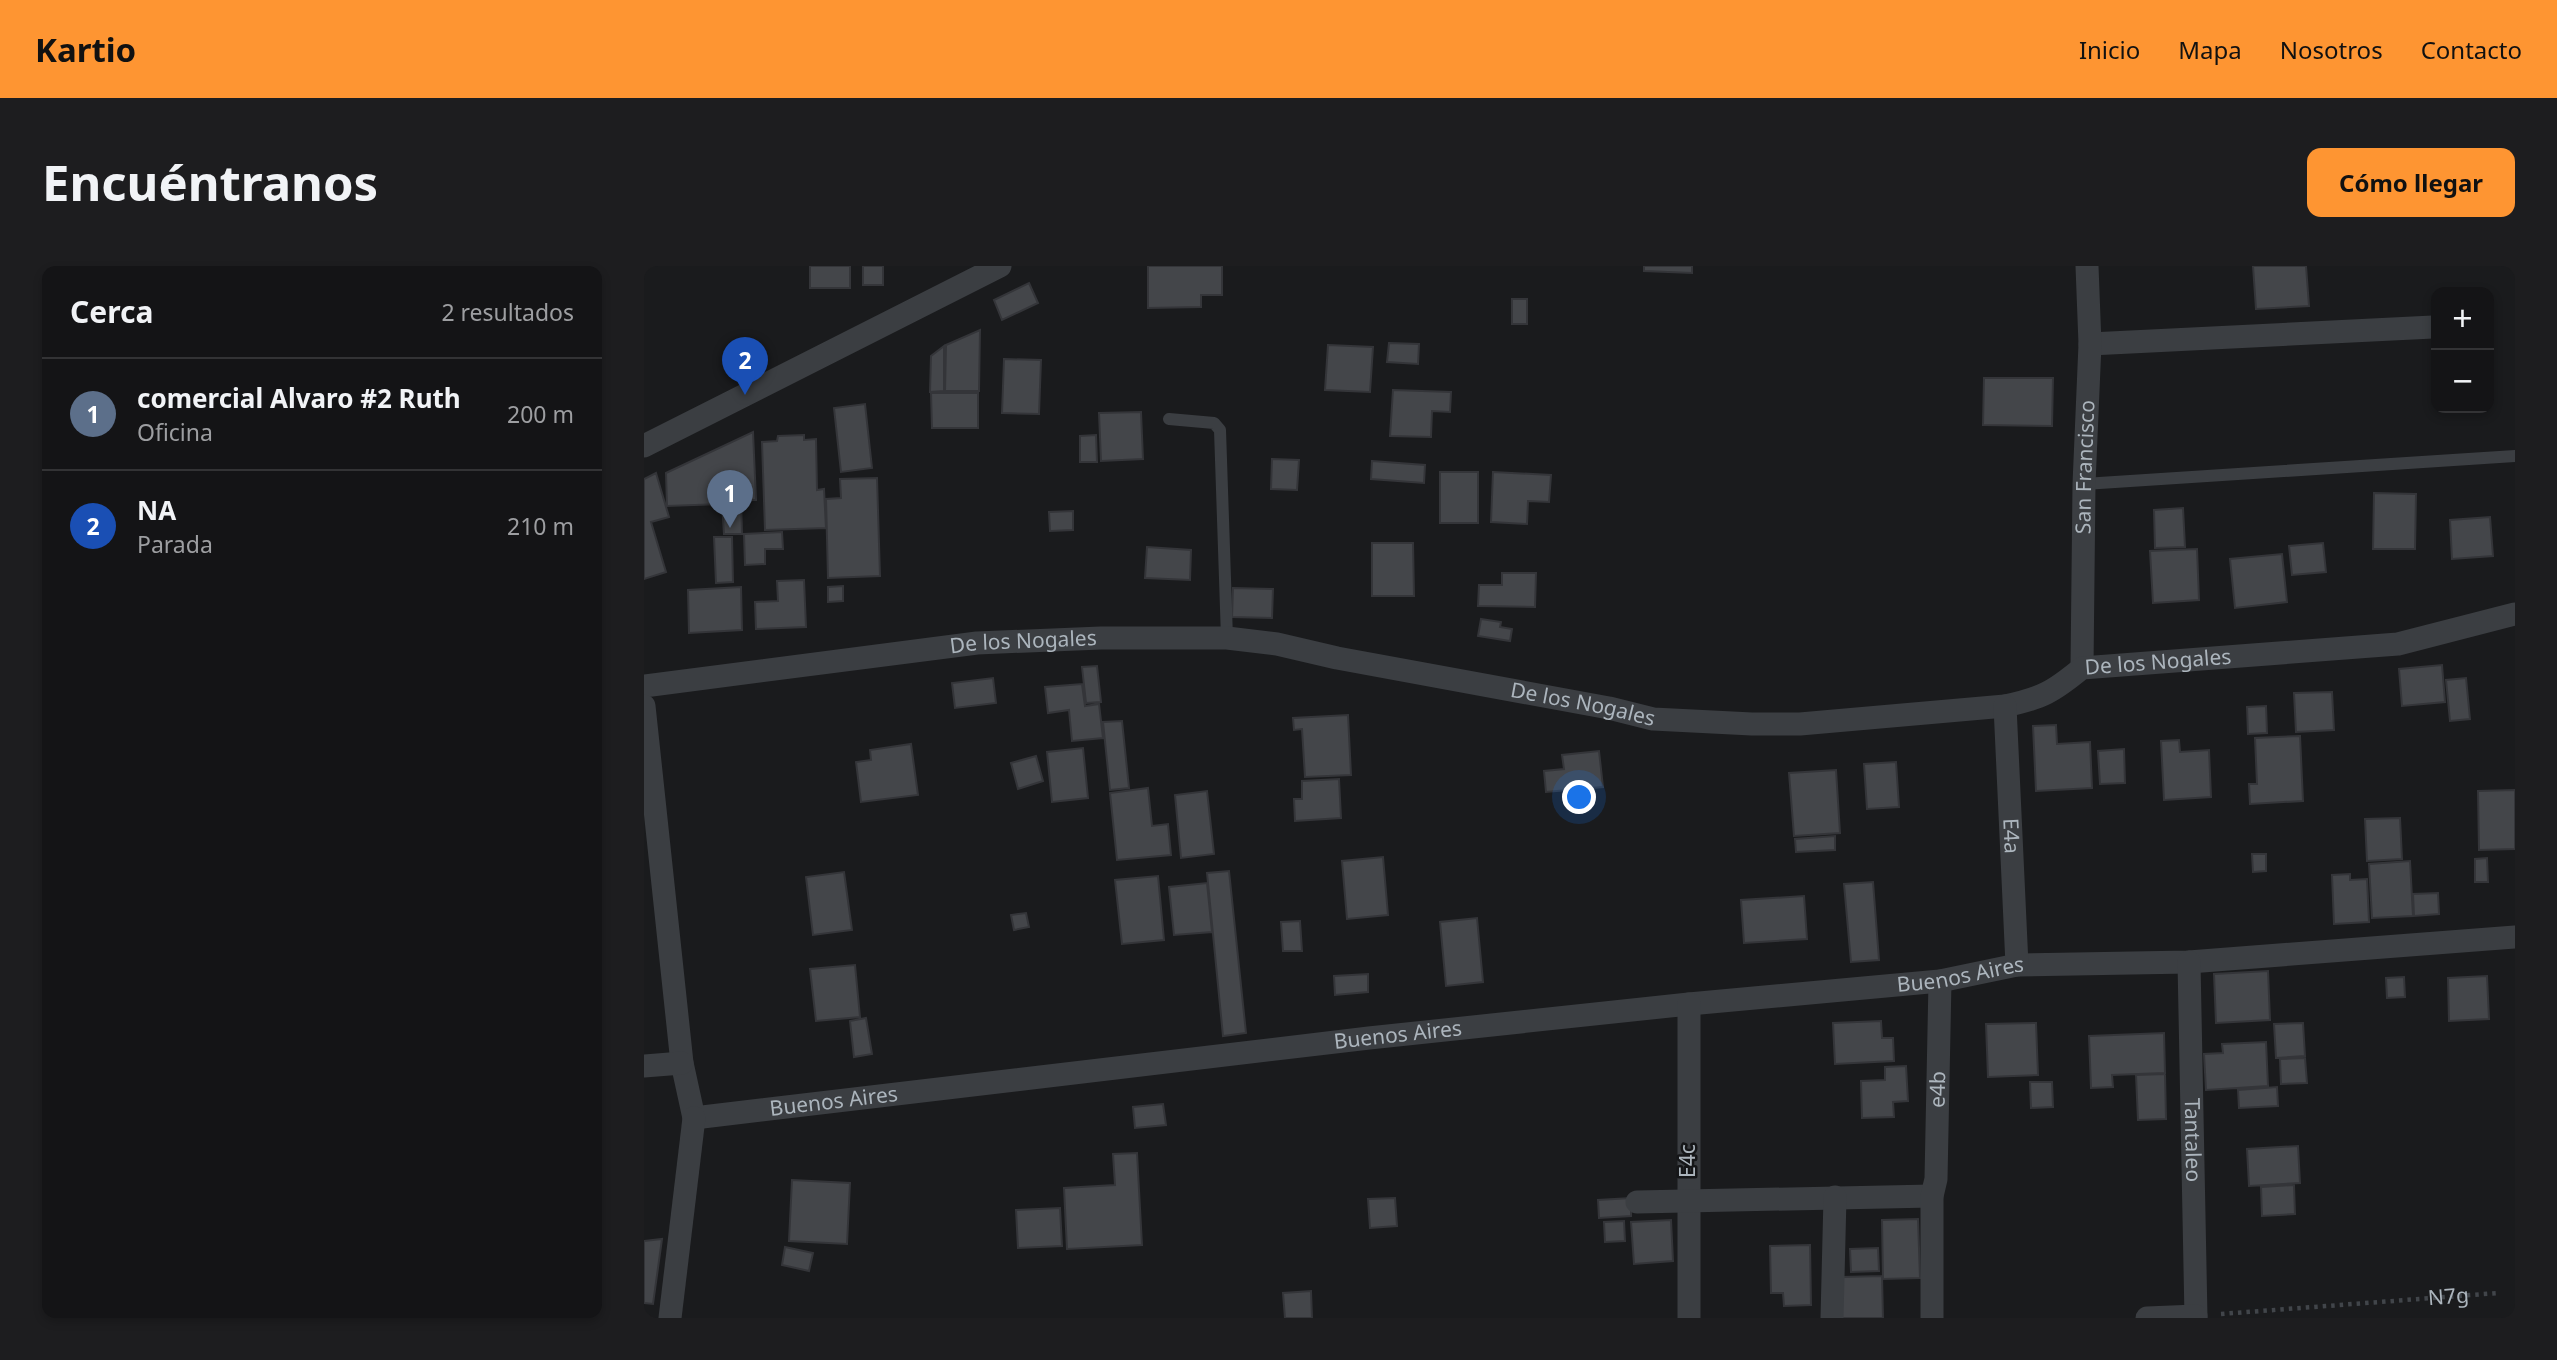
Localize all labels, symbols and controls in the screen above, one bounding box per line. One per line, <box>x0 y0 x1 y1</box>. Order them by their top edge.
text: Kartio <box>35 27 136 72</box>
text: Inicio <box>2079 33 2140 66</box>
text: Mapa <box>2178 33 2242 66</box>
text: Nosotros <box>2280 33 2383 66</box>
text: Contacto <box>2421 33 2522 66</box>
button: Cómo llegar <box>2307 148 2515 217</box>
text: Encuéntranos <box>42 149 378 215</box>
map controls <box>2431 287 2494 413</box>
button: + <box>2431 287 2494 350</box>
text: Cerca <box>70 291 153 332</box>
text: 2 resultados <box>441 296 574 328</box>
pin: 2 <box>722 337 768 395</box>
button: − <box>2431 350 2494 413</box>
text: comercial Alvaro #2 Ruth <box>137 380 461 416</box>
text: 1 <box>86 398 100 430</box>
text: 200 m <box>507 398 574 430</box>
street label: San Francisco <box>2068 399 2101 534</box>
text: Oficina <box>137 416 213 448</box>
pin: 1 <box>707 470 753 528</box>
text: NA <box>137 492 176 528</box>
text: 2 <box>86 510 100 542</box>
text: 210 m <box>507 510 574 542</box>
text: Parada <box>137 528 213 560</box>
street label: De los Nogales <box>948 623 1097 659</box>
street label: De los Nogales <box>2084 642 2232 681</box>
street label: De los Nogales <box>1508 675 1658 732</box>
your location <box>1562 780 1596 814</box>
street label: E4a <box>1997 817 2027 854</box>
street label: Buenos Aires <box>1896 950 2024 998</box>
street label: Buenos Aires <box>1332 1013 1463 1055</box>
street label: e4b <box>1922 1071 1951 1108</box>
street label: Buenos Aires <box>768 1079 899 1122</box>
street label: Tantaleo <box>2179 1098 2208 1182</box>
street label: E4c <box>1673 1144 1701 1178</box>
street label: N7g <box>2427 1280 2470 1311</box>

